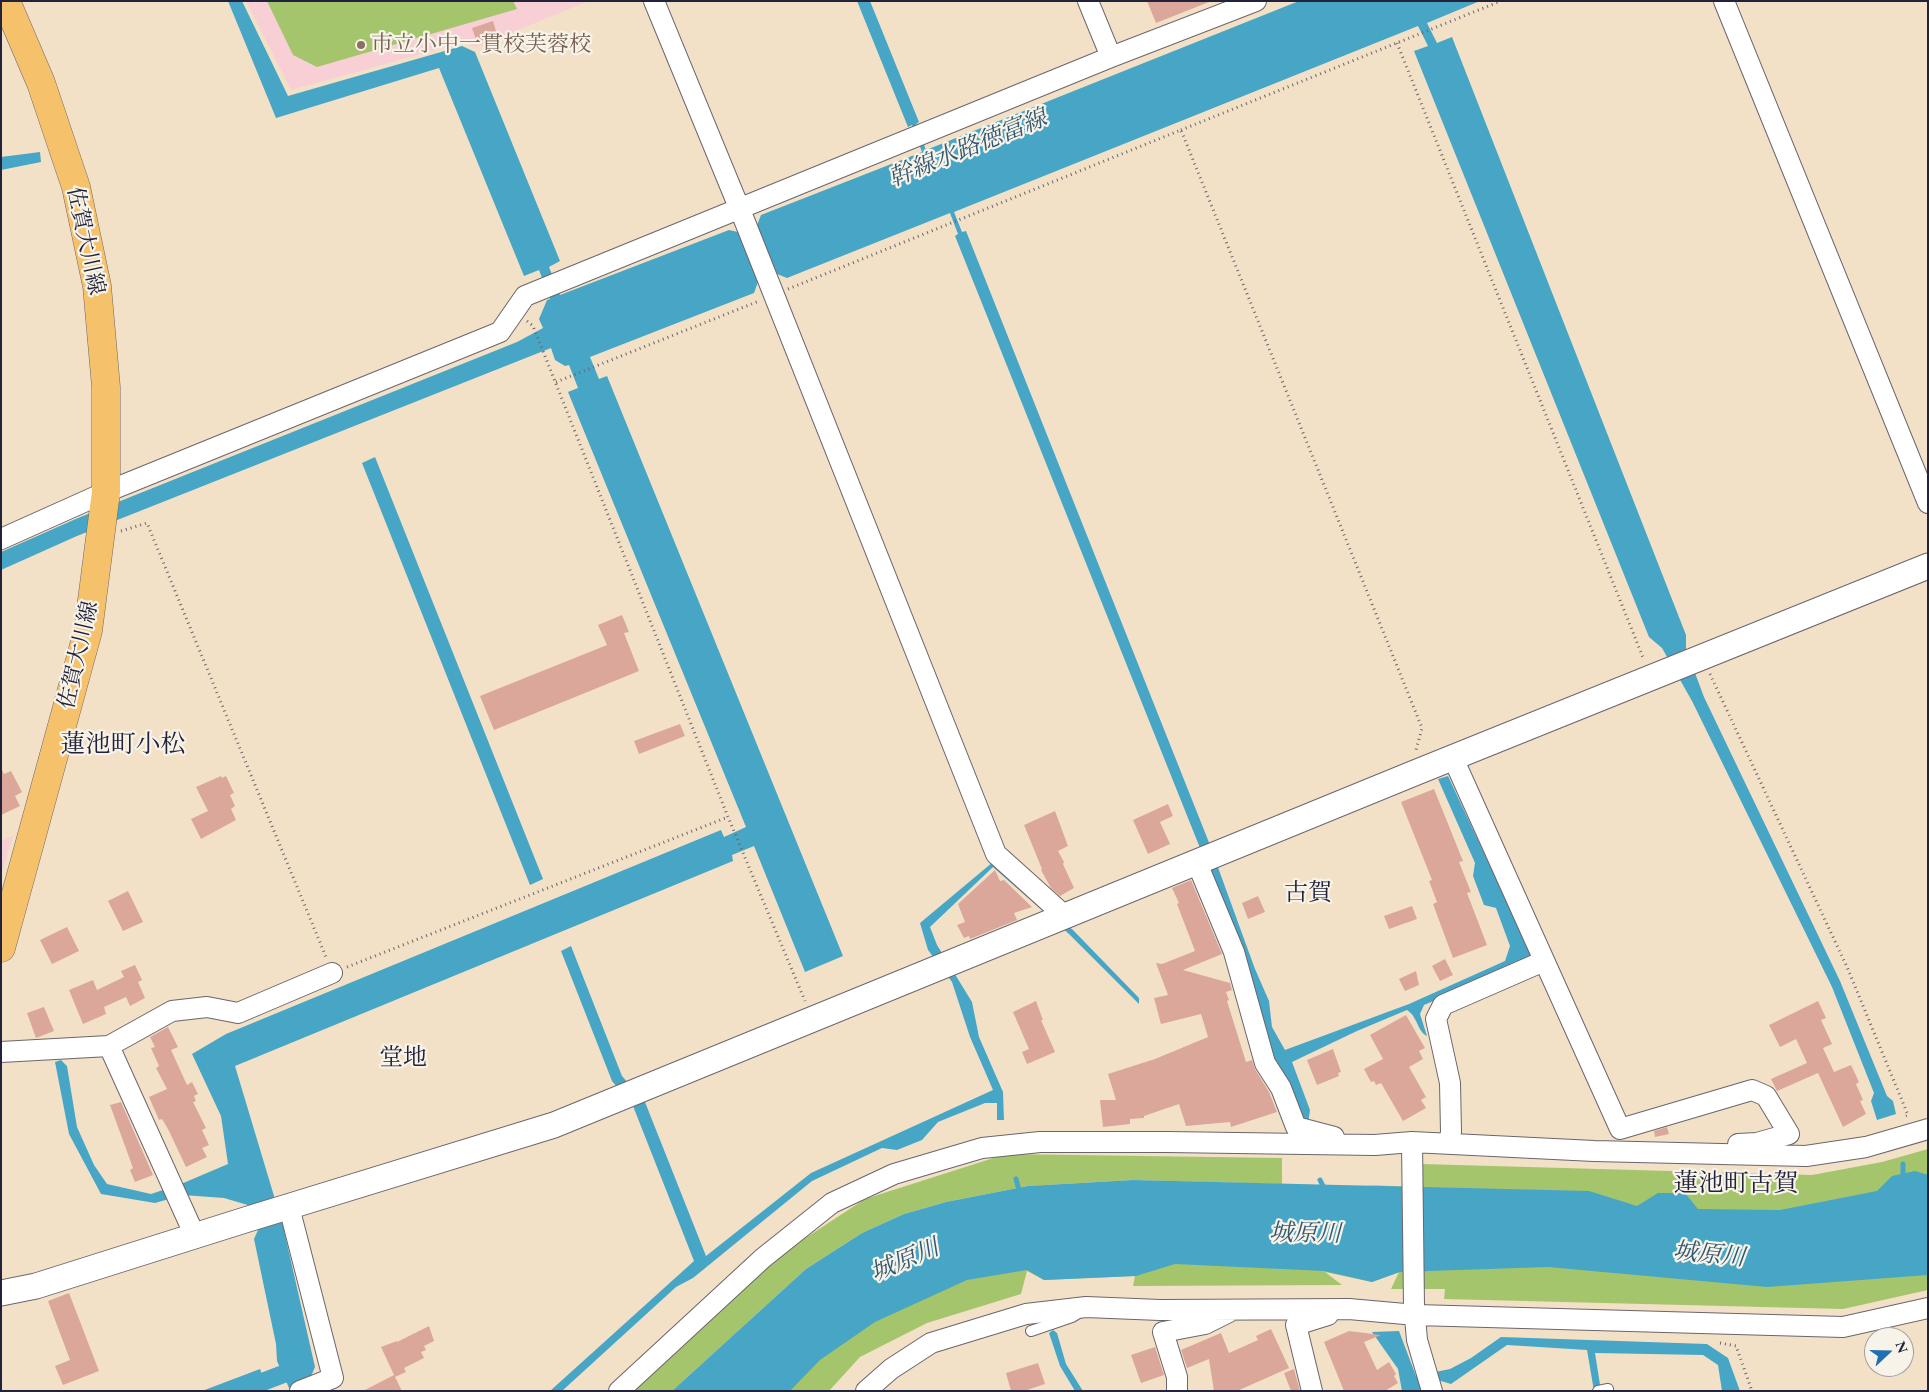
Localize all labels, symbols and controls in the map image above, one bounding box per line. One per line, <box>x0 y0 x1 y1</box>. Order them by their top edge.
place label: 市立小中一貫校芙蓉校 <box>371 32 591 58</box>
marker: 市立小中一貫校芙蓉校 <box>355 39 367 51</box>
water label: 幹線水路徳富線 <box>885 104 1051 194</box>
street label: 佐賀大川線 <box>61 184 109 298</box>
street label: 佐賀大川線 <box>54 598 104 712</box>
district label: 蓮池町小松 <box>61 730 185 760</box>
district label: 古賀 <box>1284 879 1332 907</box>
district label: 堂地 <box>379 1044 427 1072</box>
district label: 蓮池町古賀 <box>1674 1169 1798 1199</box>
water label: 城原川 <box>1269 1219 1341 1249</box>
water label: 城原川 <box>866 1234 944 1288</box>
water label: 城原川 <box>1672 1237 1746 1273</box>
north arrow <box>1864 1327 1914 1377</box>
text: N <box>1892 1338 1912 1355</box>

